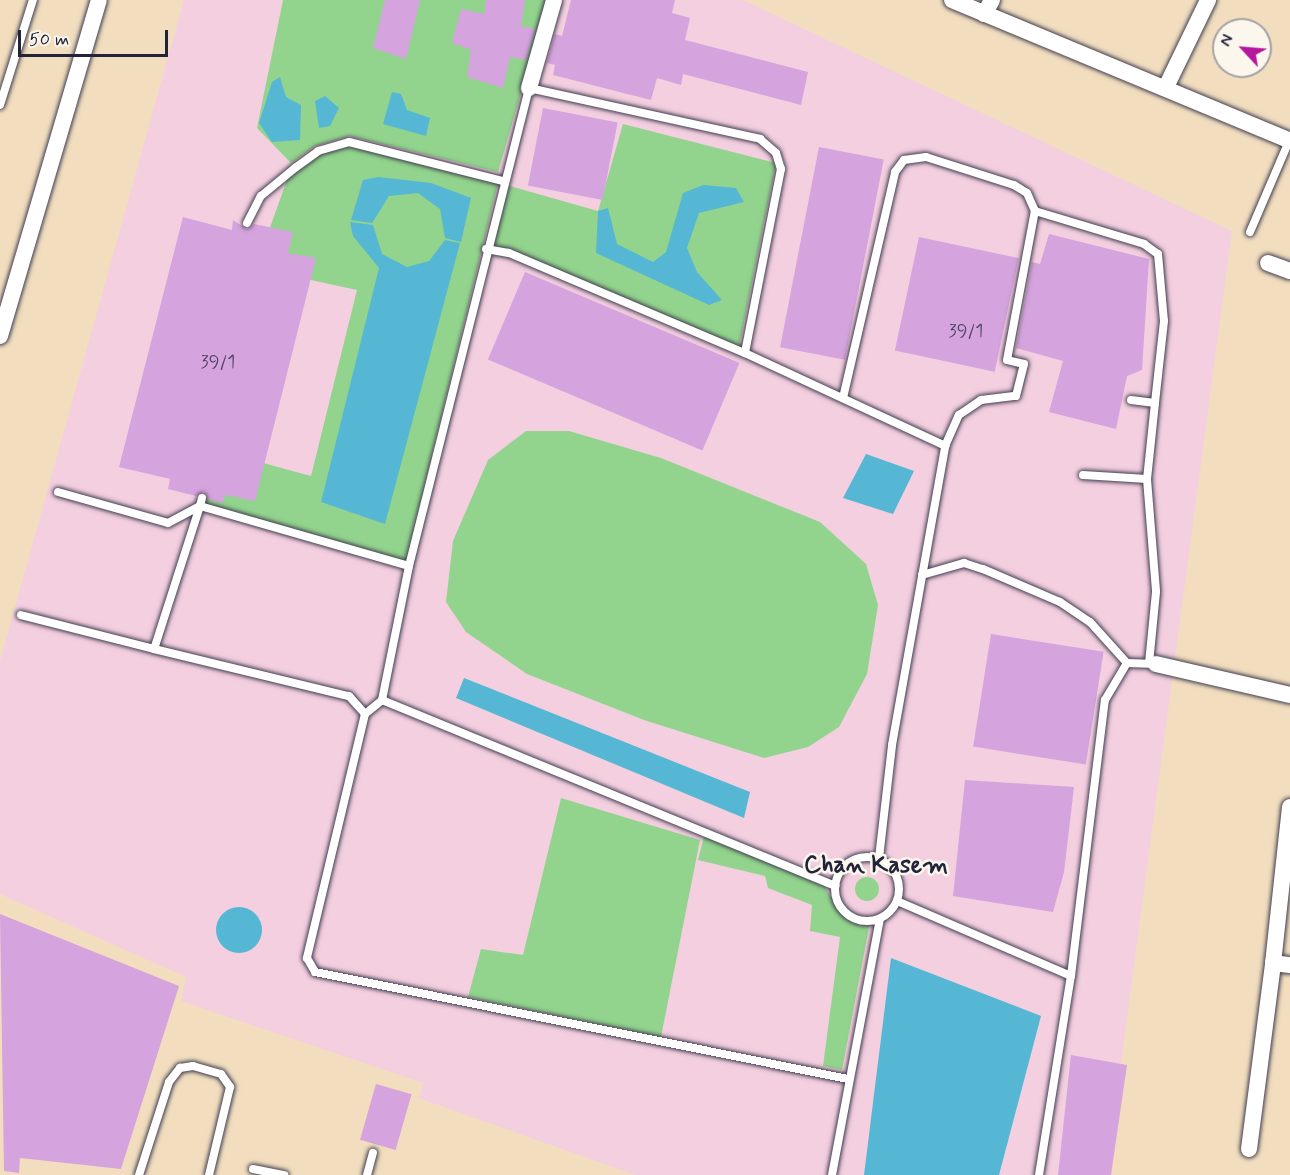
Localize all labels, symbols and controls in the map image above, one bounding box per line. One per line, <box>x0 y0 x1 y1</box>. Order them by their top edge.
scale bar <box>21 18 171 56</box>
north arrow <box>1212 18 1272 78</box>
text: 50 m <box>29 28 69 52</box>
text: N <box>1215 31 1239 50</box>
house number: 39/1 <box>949 320 983 342</box>
house number: 39/1 <box>201 351 235 373</box>
district label: Chan Kasem <box>804 852 948 880</box>

